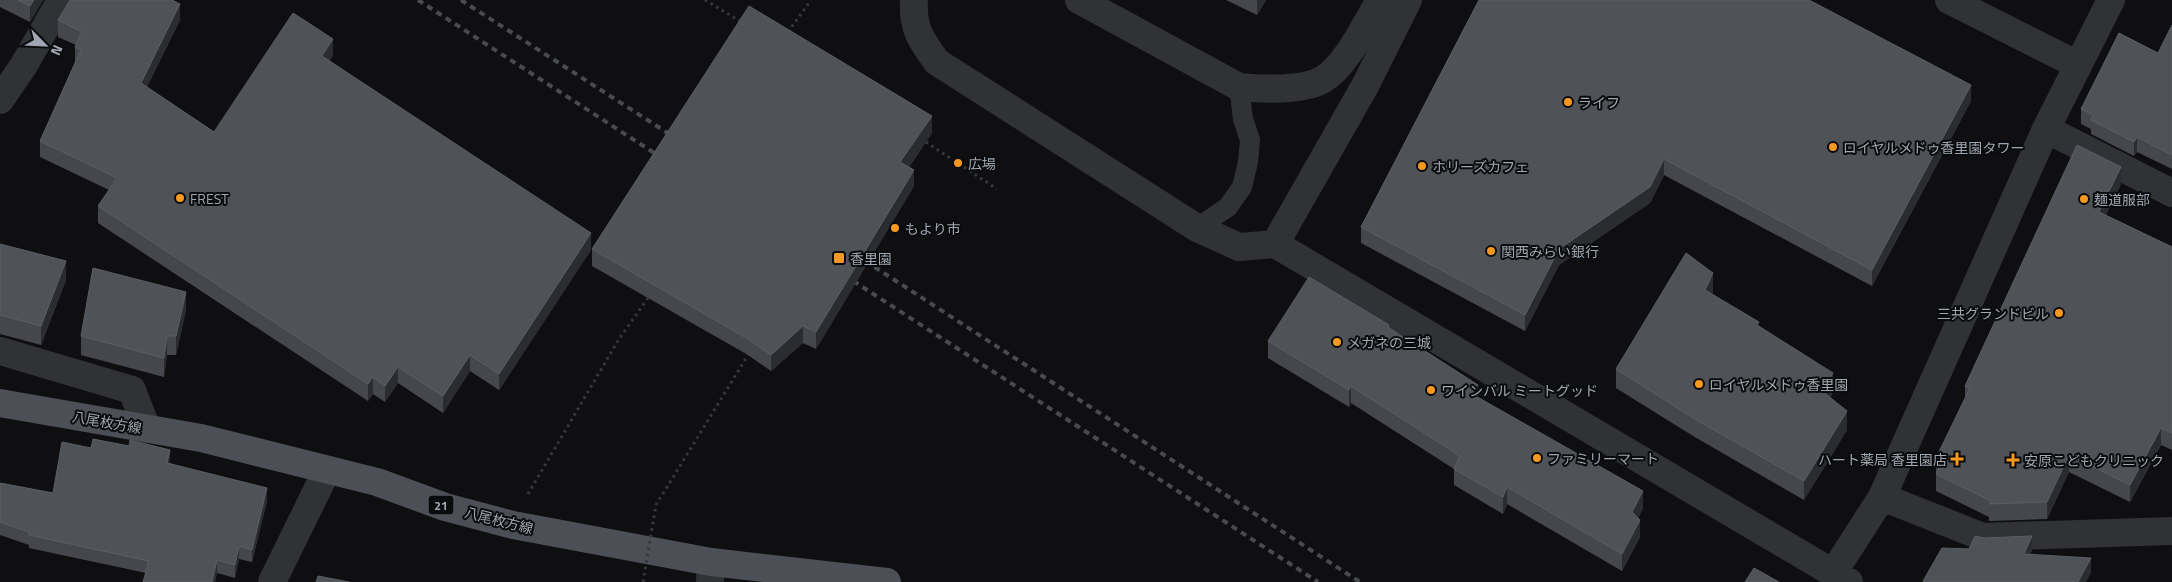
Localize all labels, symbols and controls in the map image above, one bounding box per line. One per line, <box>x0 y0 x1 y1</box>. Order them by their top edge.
north arrow <box>20 20 70 70</box>
text: N <box>46 42 69 59</box>
place label: ライフ <box>1578 92 1620 113</box>
marker: ライフ <box>1562 96 1574 108</box>
place label: ロイヤルメドゥ香里園タワー <box>1843 137 2025 158</box>
marker: ロイヤルメドゥ香里園タワー <box>1827 141 1839 153</box>
place label: 広場 <box>968 153 996 174</box>
place label: ホリーズカフェ <box>1432 156 1529 177</box>
marker: 広場 <box>952 157 964 169</box>
marker: ホリーズカフェ <box>1416 160 1428 172</box>
place label: FREST <box>190 188 229 209</box>
place label: 麺道服部 <box>2094 189 2150 210</box>
marker: FREST <box>174 192 186 204</box>
marker: 麺道服部 <box>2078 193 2090 205</box>
place label: もより市 <box>905 218 961 239</box>
marker: もより市 <box>889 222 901 234</box>
place label: 関西みらい銀行 <box>1501 241 1599 262</box>
marker: 関西みらい銀行 <box>1485 245 1497 257</box>
place label: 香里園 <box>850 248 892 269</box>
marker: 香里園 <box>832 251 846 265</box>
place label: 三共グランドビル <box>1937 303 2049 324</box>
marker: 三共グランドビル <box>2053 307 2065 319</box>
place label: メガネの三城 <box>1347 332 1431 353</box>
marker: メガネの三城 <box>1331 336 1343 348</box>
place label: ロイヤルメドゥ香里園 <box>1709 374 1849 395</box>
marker: ロイヤルメドゥ香里園 <box>1693 378 1705 390</box>
place label: ワインバル ミートグッド <box>1441 380 1598 401</box>
marker: ワインバル ミートグッド <box>1425 384 1437 396</box>
street label: 八尾枚方線 <box>71 406 143 438</box>
place label: ファミリーマート <box>1547 448 1659 469</box>
place label: ハート薬局 香里園店 <box>1818 449 1947 470</box>
place label: 安原こどもクリニック <box>2024 450 2164 471</box>
marker: ファミリーマート <box>1531 452 1543 464</box>
marker: ハート薬局 香里園店 <box>1951 453 1963 465</box>
marker: 安原こどもクリニック <box>2006 453 2020 467</box>
road number: 21 <box>428 496 454 514</box>
street label: 八尾枚方線 <box>462 501 536 539</box>

